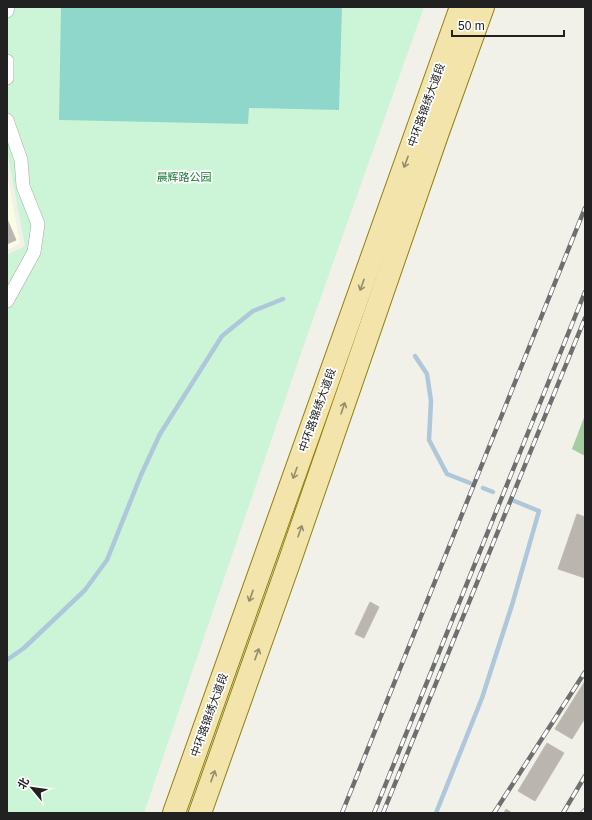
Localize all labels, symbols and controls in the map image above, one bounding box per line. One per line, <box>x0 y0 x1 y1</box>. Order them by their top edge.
scale bar <box>452 12 564 38</box>
text: 50 m <box>458 19 485 33</box>
street label: 中环路锦绣大道段 <box>405 62 447 148</box>
one-way arrow <box>401 156 409 168</box>
park label: 晨辉路公园 <box>157 171 212 183</box>
one-way arrow <box>358 278 366 290</box>
street label: 中环路锦绣大道段 <box>296 367 338 453</box>
one-way arrow <box>339 403 347 415</box>
one-way arrow <box>291 467 298 480</box>
one-way arrow <box>297 526 305 538</box>
one-way arrow <box>247 589 255 601</box>
one-way arrow <box>254 647 261 660</box>
street label: 中环路锦绣大道段 <box>188 672 230 758</box>
north arrow <box>12 768 52 808</box>
one-way arrow <box>210 771 218 783</box>
text: 北 <box>15 775 31 791</box>

